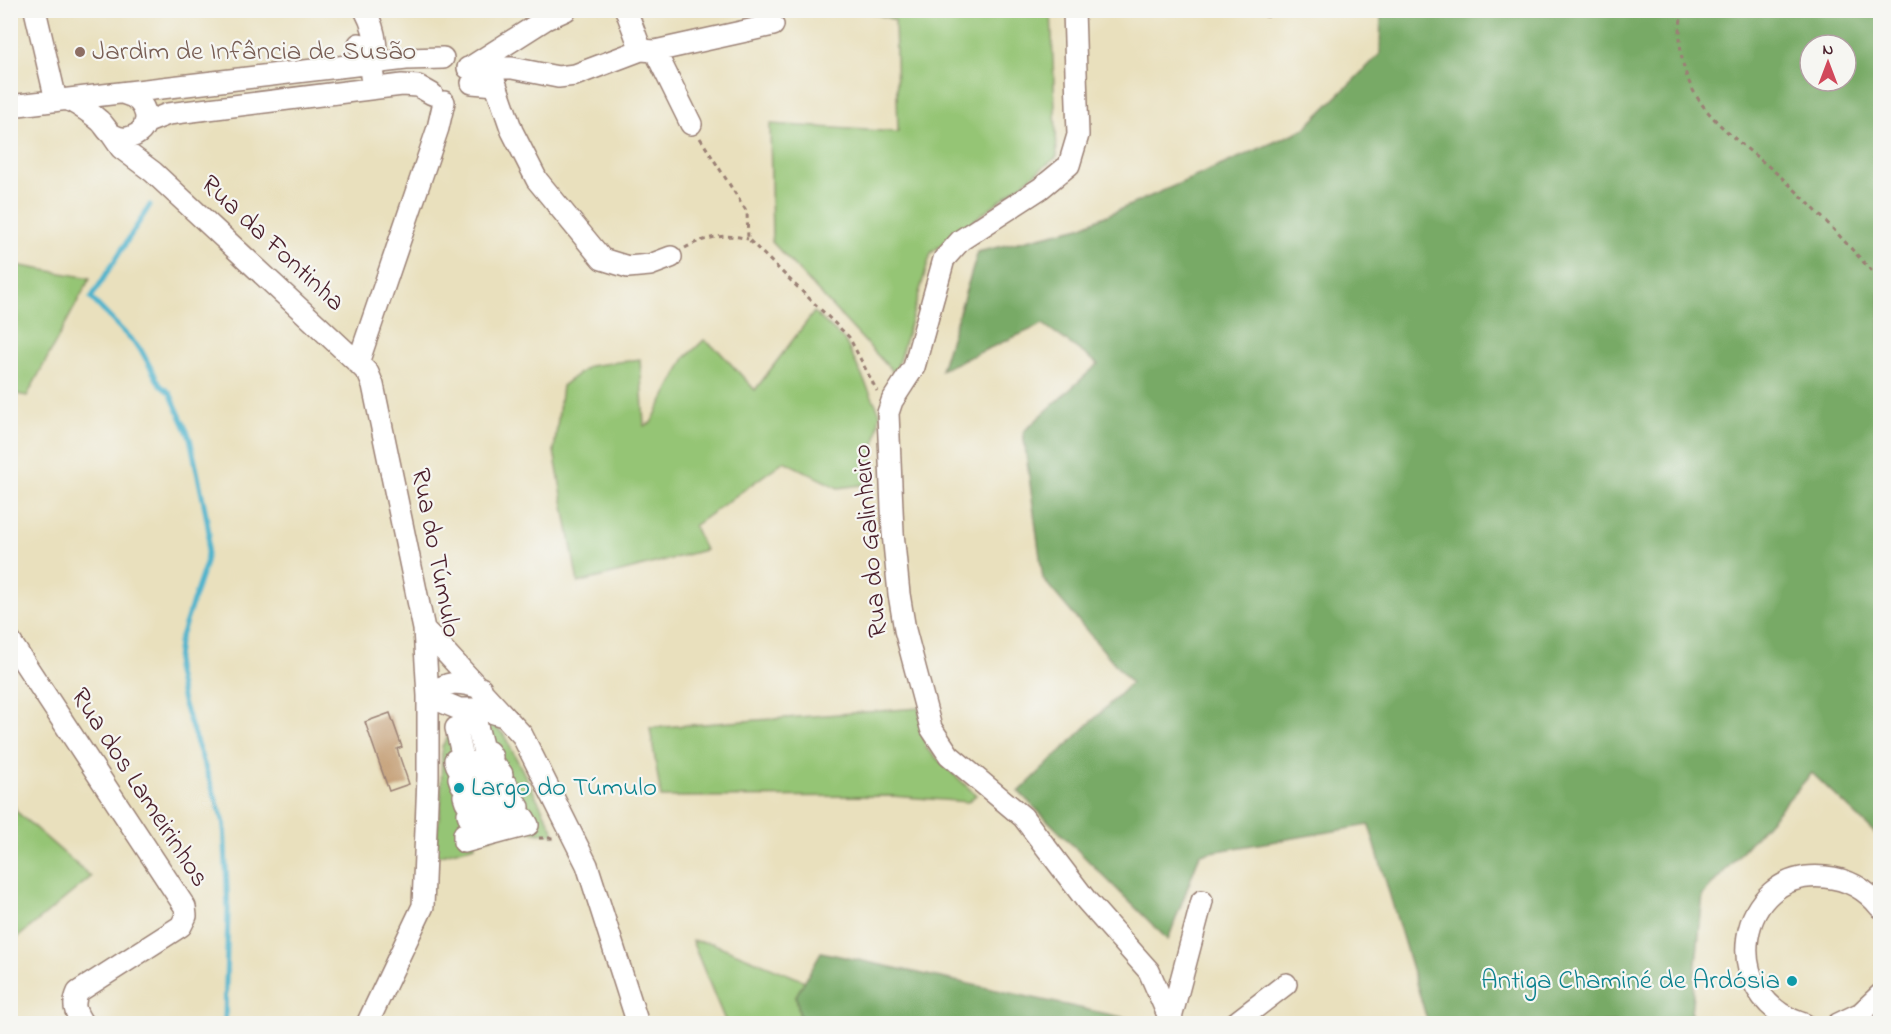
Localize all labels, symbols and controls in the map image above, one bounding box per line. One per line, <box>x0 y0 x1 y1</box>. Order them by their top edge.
place label: Jardim de Infância de Susão <box>92 33 416 72</box>
north arrow <box>1798 33 1858 93</box>
text: N <box>1823 38 1834 62</box>
marker: Jardim de Infância de Susão <box>73 45 87 59</box>
street label: Rua da Fontinha <box>191 167 353 321</box>
street label: Rua do Galinheiro <box>843 443 899 639</box>
street label: Rua do Túmulo <box>399 465 471 641</box>
street label: Rua dos Lameirinhos <box>60 681 218 895</box>
place label: Largo do Túmulo <box>471 769 657 808</box>
marker: Largo do Túmulo <box>452 781 466 795</box>
place label: Antiga Chaminé de Ardósia <box>1481 962 1780 1001</box>
marker: Antiga Chaminé de Ardósia <box>1785 974 1799 988</box>

